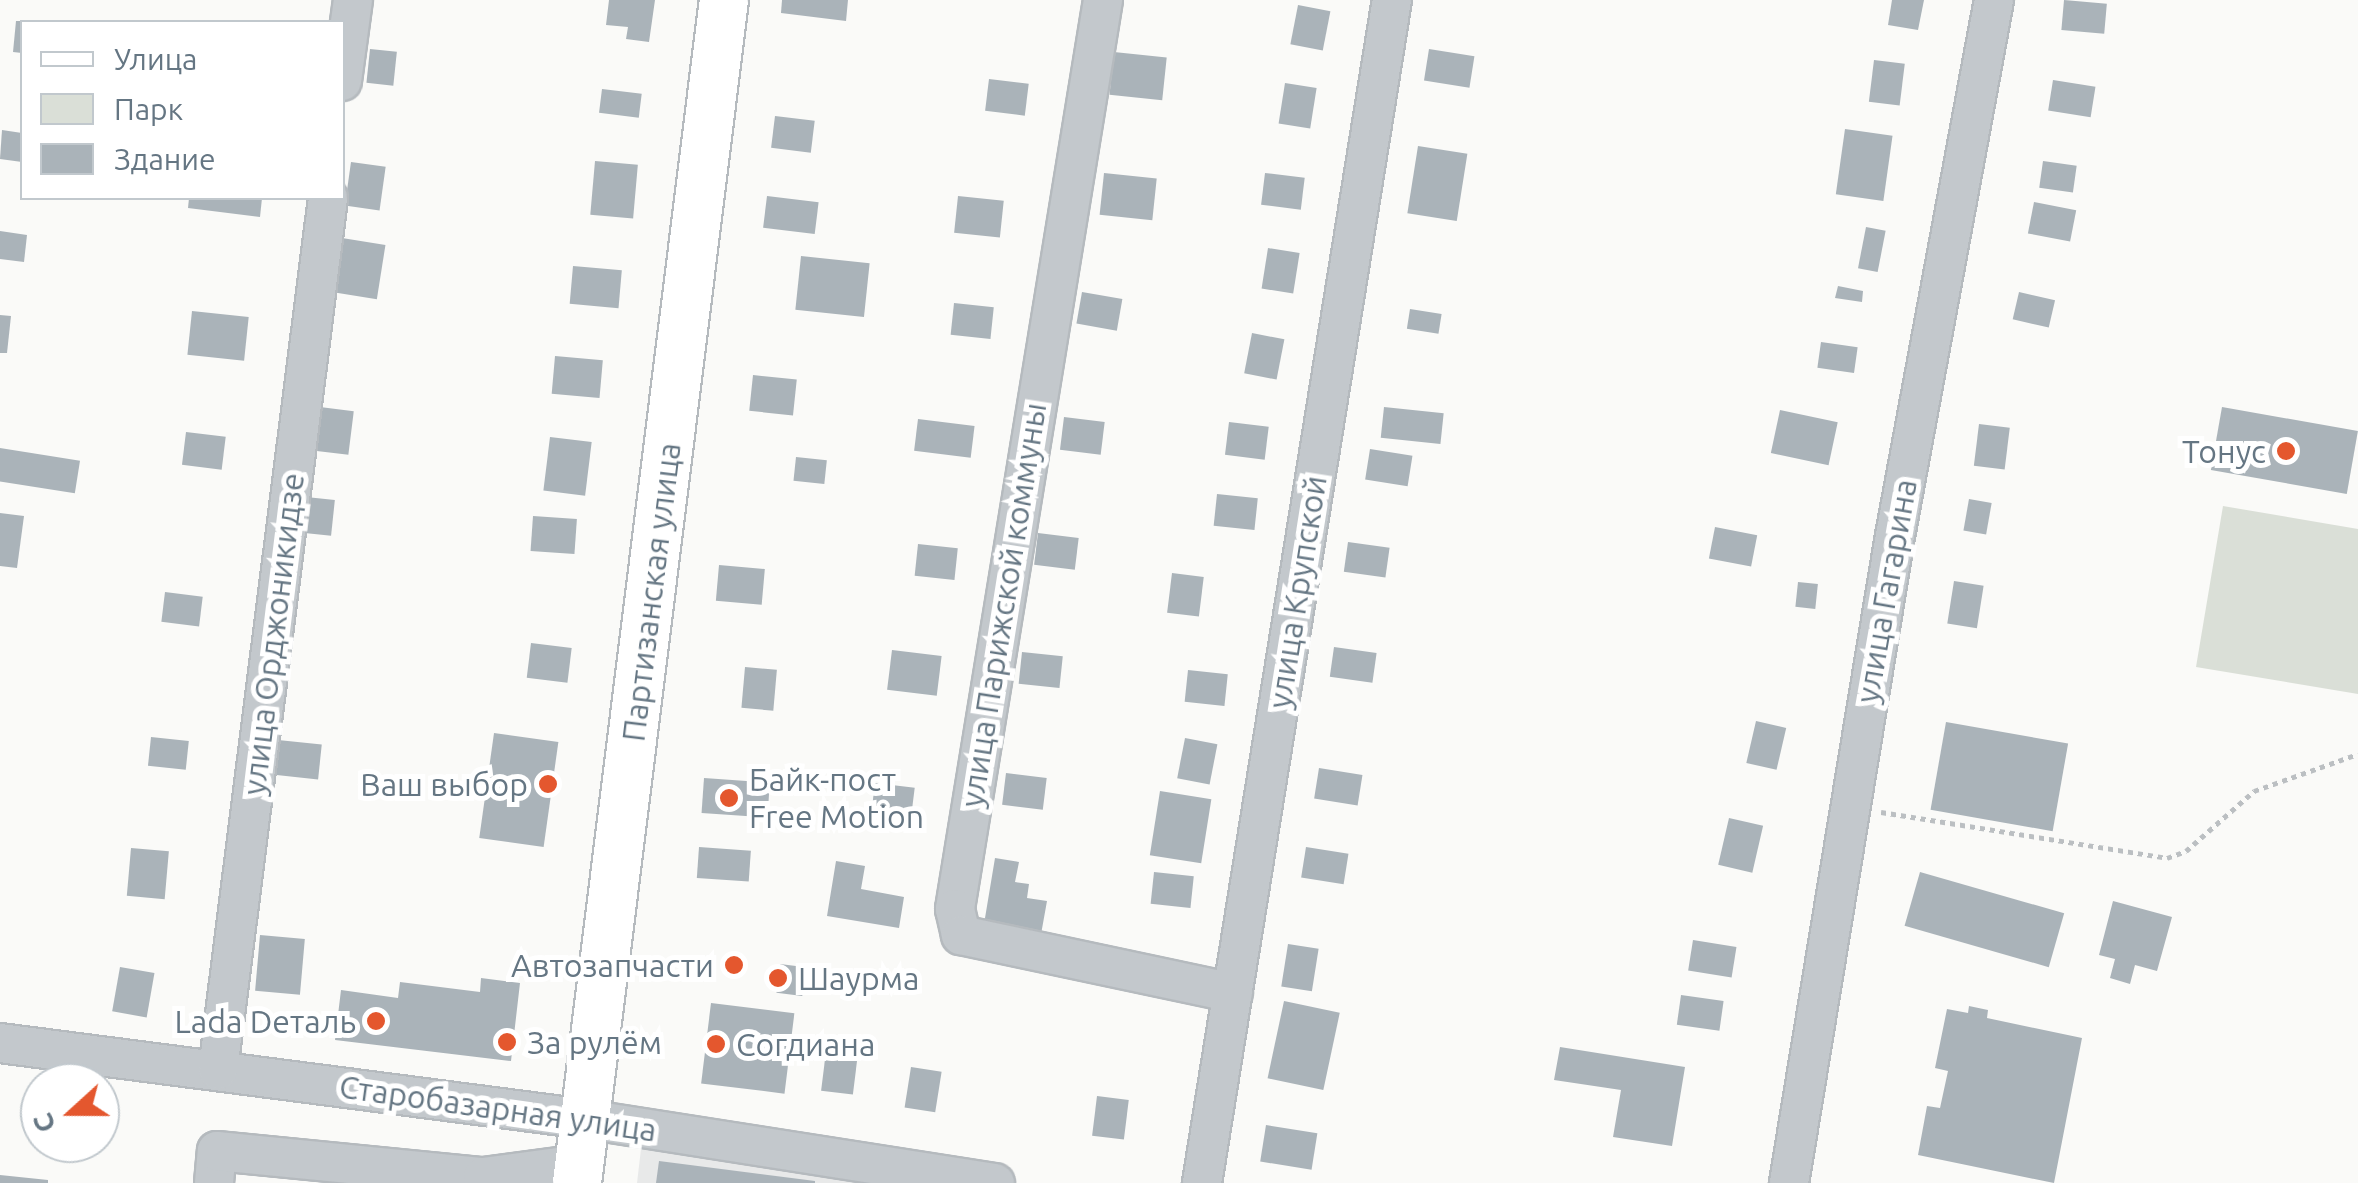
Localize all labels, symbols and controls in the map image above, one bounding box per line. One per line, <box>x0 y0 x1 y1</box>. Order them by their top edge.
legend <box>20 20 345 200</box>
text: Улица <box>114 42 198 76</box>
text: Парк <box>114 92 183 126</box>
text: Здание <box>114 142 216 176</box>
street label: улица Парижской коммуны <box>952 400 1054 810</box>
place label: Тонус <box>2182 432 2266 470</box>
street label: Партизанская улица <box>614 440 688 744</box>
marker: Тонус <box>2275 440 2297 462</box>
street label: улица Орджоникидзе <box>234 471 312 797</box>
street label: улица Крупской <box>1260 473 1334 711</box>
street label: улица Гагарина <box>1847 476 1925 706</box>
place label: Байк-пост Free Motion <box>749 761 924 836</box>
place label: Ваш выбор <box>360 765 528 803</box>
marker: Ваш выбор <box>537 773 559 795</box>
marker: Байк-пост Free Motion <box>718 787 740 809</box>
place label: Автозапчасти <box>511 946 714 984</box>
marker: Автозапчасти <box>723 954 745 976</box>
place label: Шаурма <box>798 959 919 997</box>
marker: Шаурма <box>767 967 789 989</box>
place label: Lada Dеталь <box>175 1002 356 1040</box>
marker: Lada Dеталь <box>365 1010 387 1032</box>
place label: За рулём <box>527 1023 662 1061</box>
place label: Согдиана <box>736 1025 875 1063</box>
marker: За рулём <box>496 1031 518 1053</box>
marker: Согдиана <box>705 1033 727 1055</box>
north arrow <box>20 1063 120 1163</box>
street label: Старобазарная улица <box>337 1067 659 1149</box>
text: С <box>26 1109 61 1137</box>

